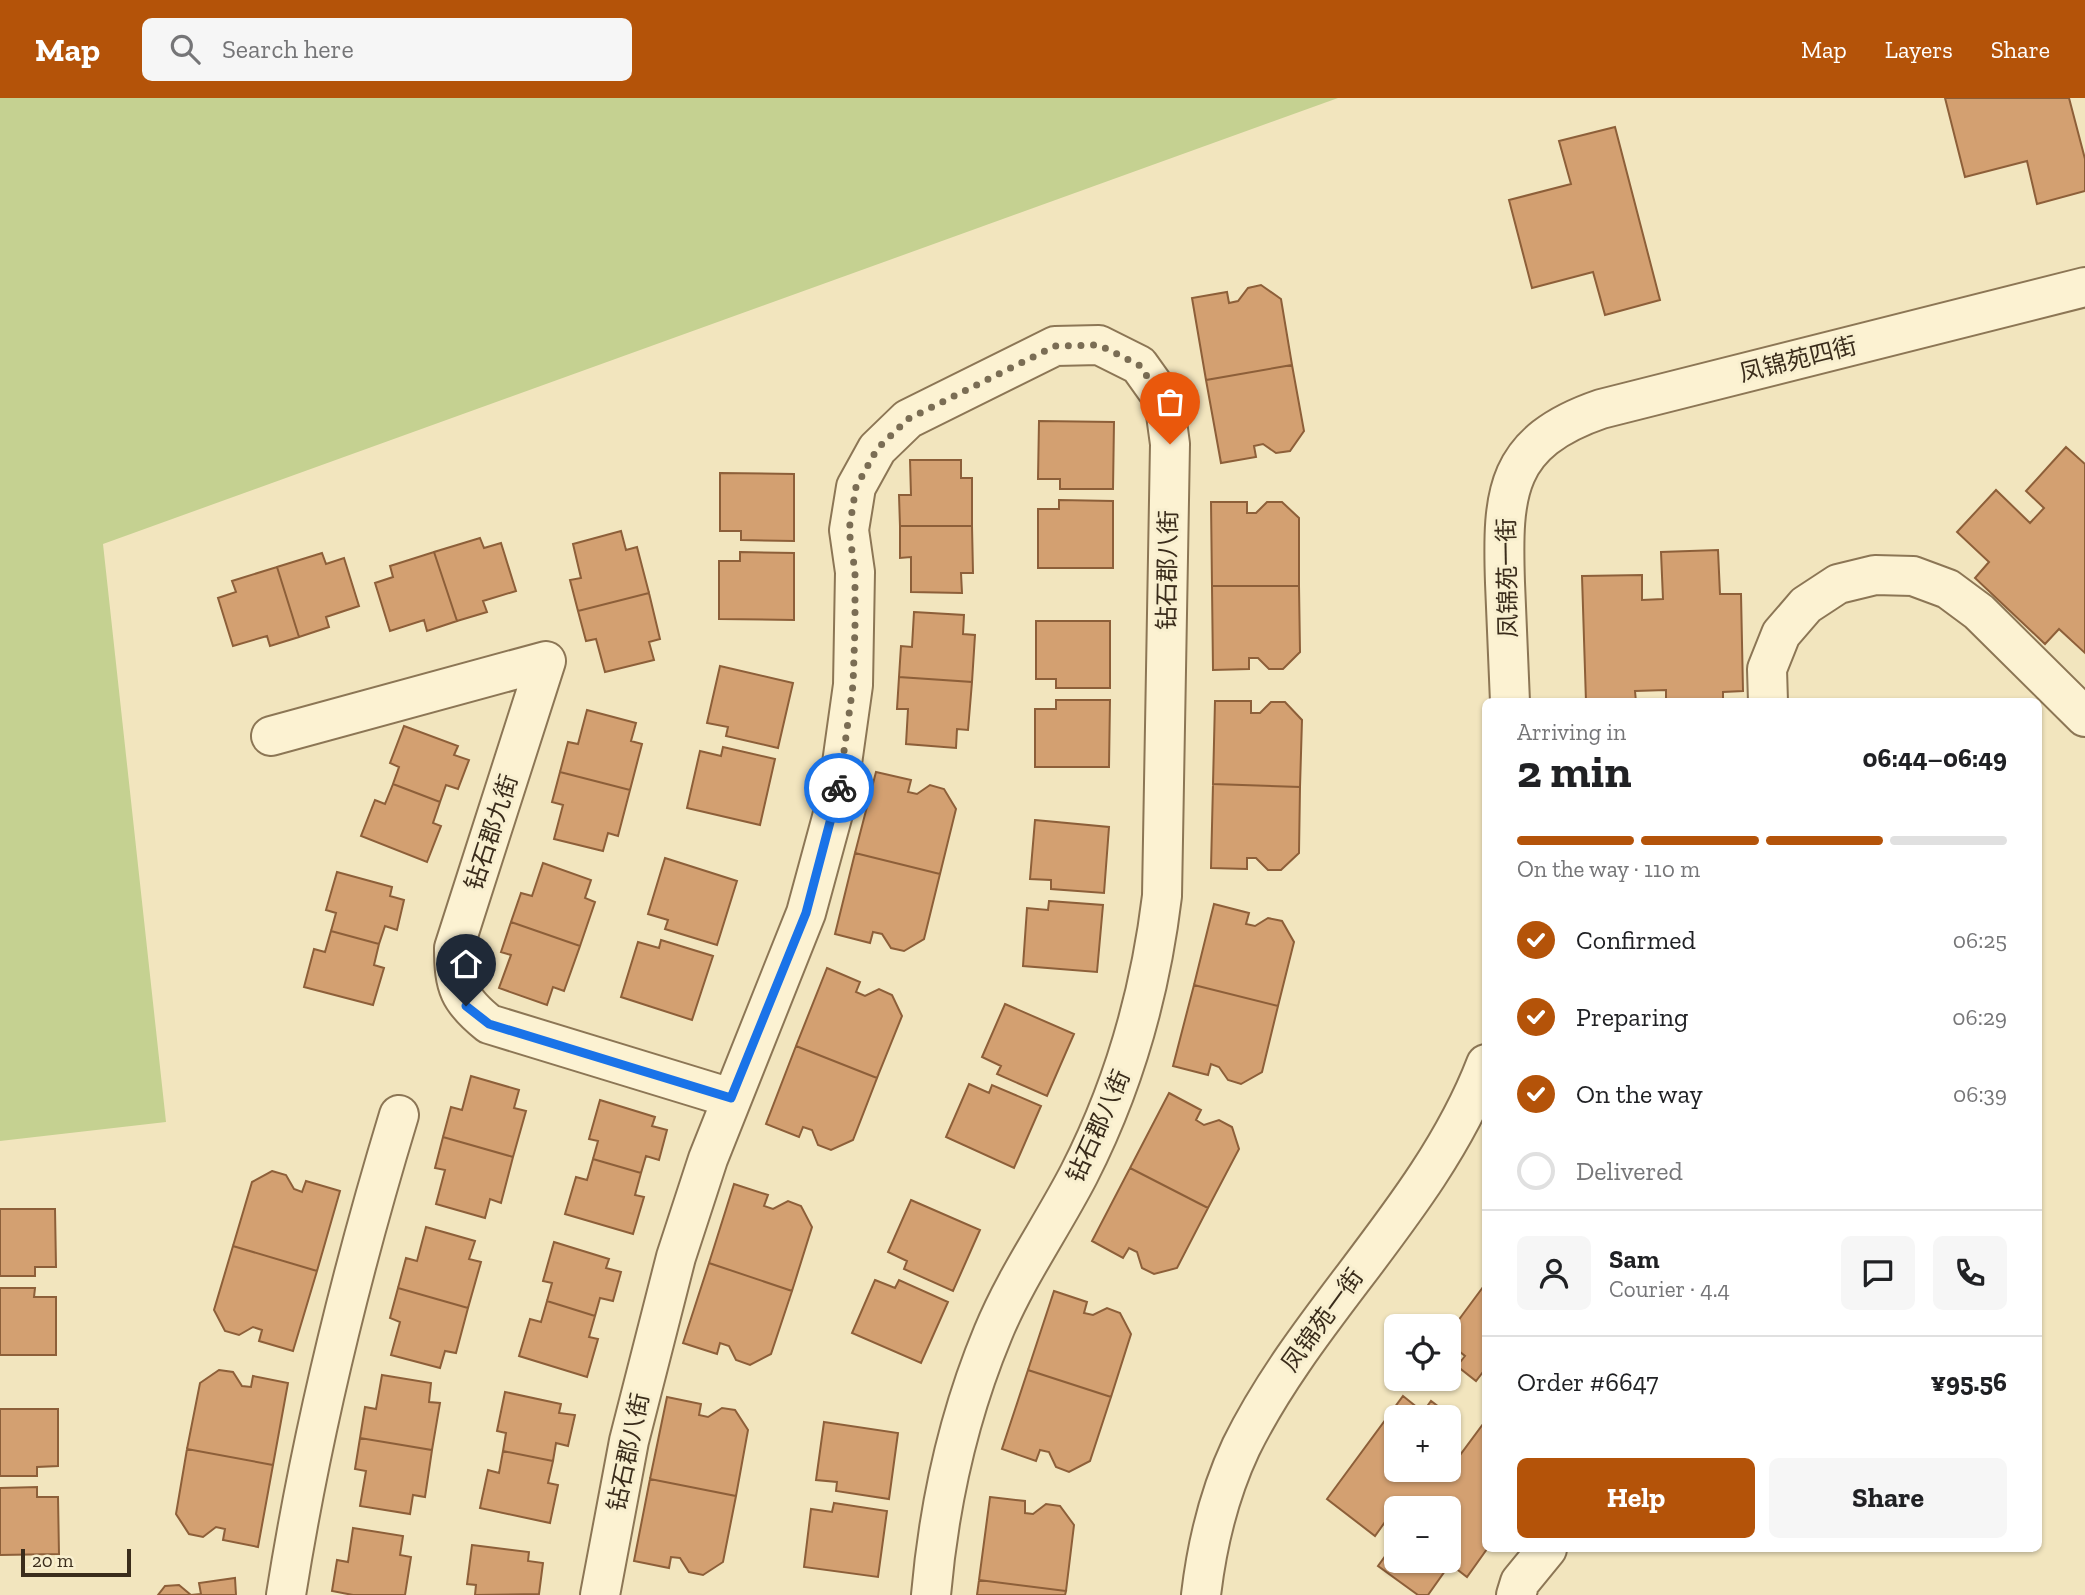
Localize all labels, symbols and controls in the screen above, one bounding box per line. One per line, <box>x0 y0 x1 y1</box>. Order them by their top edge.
search box <box>142 18 632 81</box>
text: Map <box>35 30 100 69</box>
icon: search <box>166 30 204 68</box>
text: Search here <box>222 33 354 65</box>
text: Map <box>1801 35 1847 64</box>
text: Layers <box>1885 35 1953 64</box>
text: Share <box>1991 35 2050 64</box>
street label: 凤锦苑四街 <box>1736 330 1860 388</box>
pin <box>1140 372 1200 444</box>
icon: bag <box>1151 383 1189 421</box>
street label: 钻石郡八街 <box>1151 510 1183 630</box>
street label: 凤锦苑一街 <box>1491 518 1523 638</box>
text: Arriving in <box>1517 718 1626 746</box>
text: 06:44–06:49 <box>1863 742 2007 774</box>
text: 2 min <box>1517 744 1632 799</box>
courier <box>804 753 874 823</box>
icon: bike <box>820 769 858 807</box>
street label: 钻石郡九街 <box>459 770 523 894</box>
text: On the way · 110 m <box>1517 855 1700 883</box>
icon: check <box>1517 921 1555 959</box>
text: Confirmed <box>1576 924 1696 956</box>
text: 06:25 <box>1953 926 2007 954</box>
pin <box>436 934 496 1006</box>
icon: home <box>447 945 485 983</box>
icon: check <box>1517 998 1555 1036</box>
text: Preparing <box>1576 1001 1688 1033</box>
text: 06:29 <box>1952 1003 2007 1031</box>
street label: 钻石郡八街 <box>1060 1065 1136 1187</box>
icon: check <box>1517 1075 1555 1113</box>
text: On the way <box>1576 1078 1703 1110</box>
text: 06:39 <box>1953 1080 2007 1108</box>
text: Delivered <box>1576 1155 1683 1187</box>
button: person <box>1517 1236 1591 1310</box>
button: chat <box>1841 1236 1915 1310</box>
button: phone <box>1933 1236 2007 1310</box>
text: Sam <box>1609 1243 1659 1275</box>
street label: 凤锦苑一街 <box>1275 1263 1369 1377</box>
text: Courier · 4.4 <box>1609 1275 1730 1303</box>
map controls <box>1384 1314 1461 1573</box>
button: locate <box>1384 1314 1461 1391</box>
text: Order #6647 <box>1517 1366 1659 1398</box>
text: ¥95.56 <box>1931 1366 2007 1398</box>
street label: 钻石郡八街 <box>601 1390 655 1514</box>
button: + <box>1384 1405 1461 1482</box>
button: Help <box>1517 1458 1755 1538</box>
button: Share <box>1769 1458 2007 1538</box>
button: − <box>1384 1496 1461 1573</box>
scale bar <box>21 1546 131 1578</box>
text: 20 m <box>32 1549 73 1572</box>

